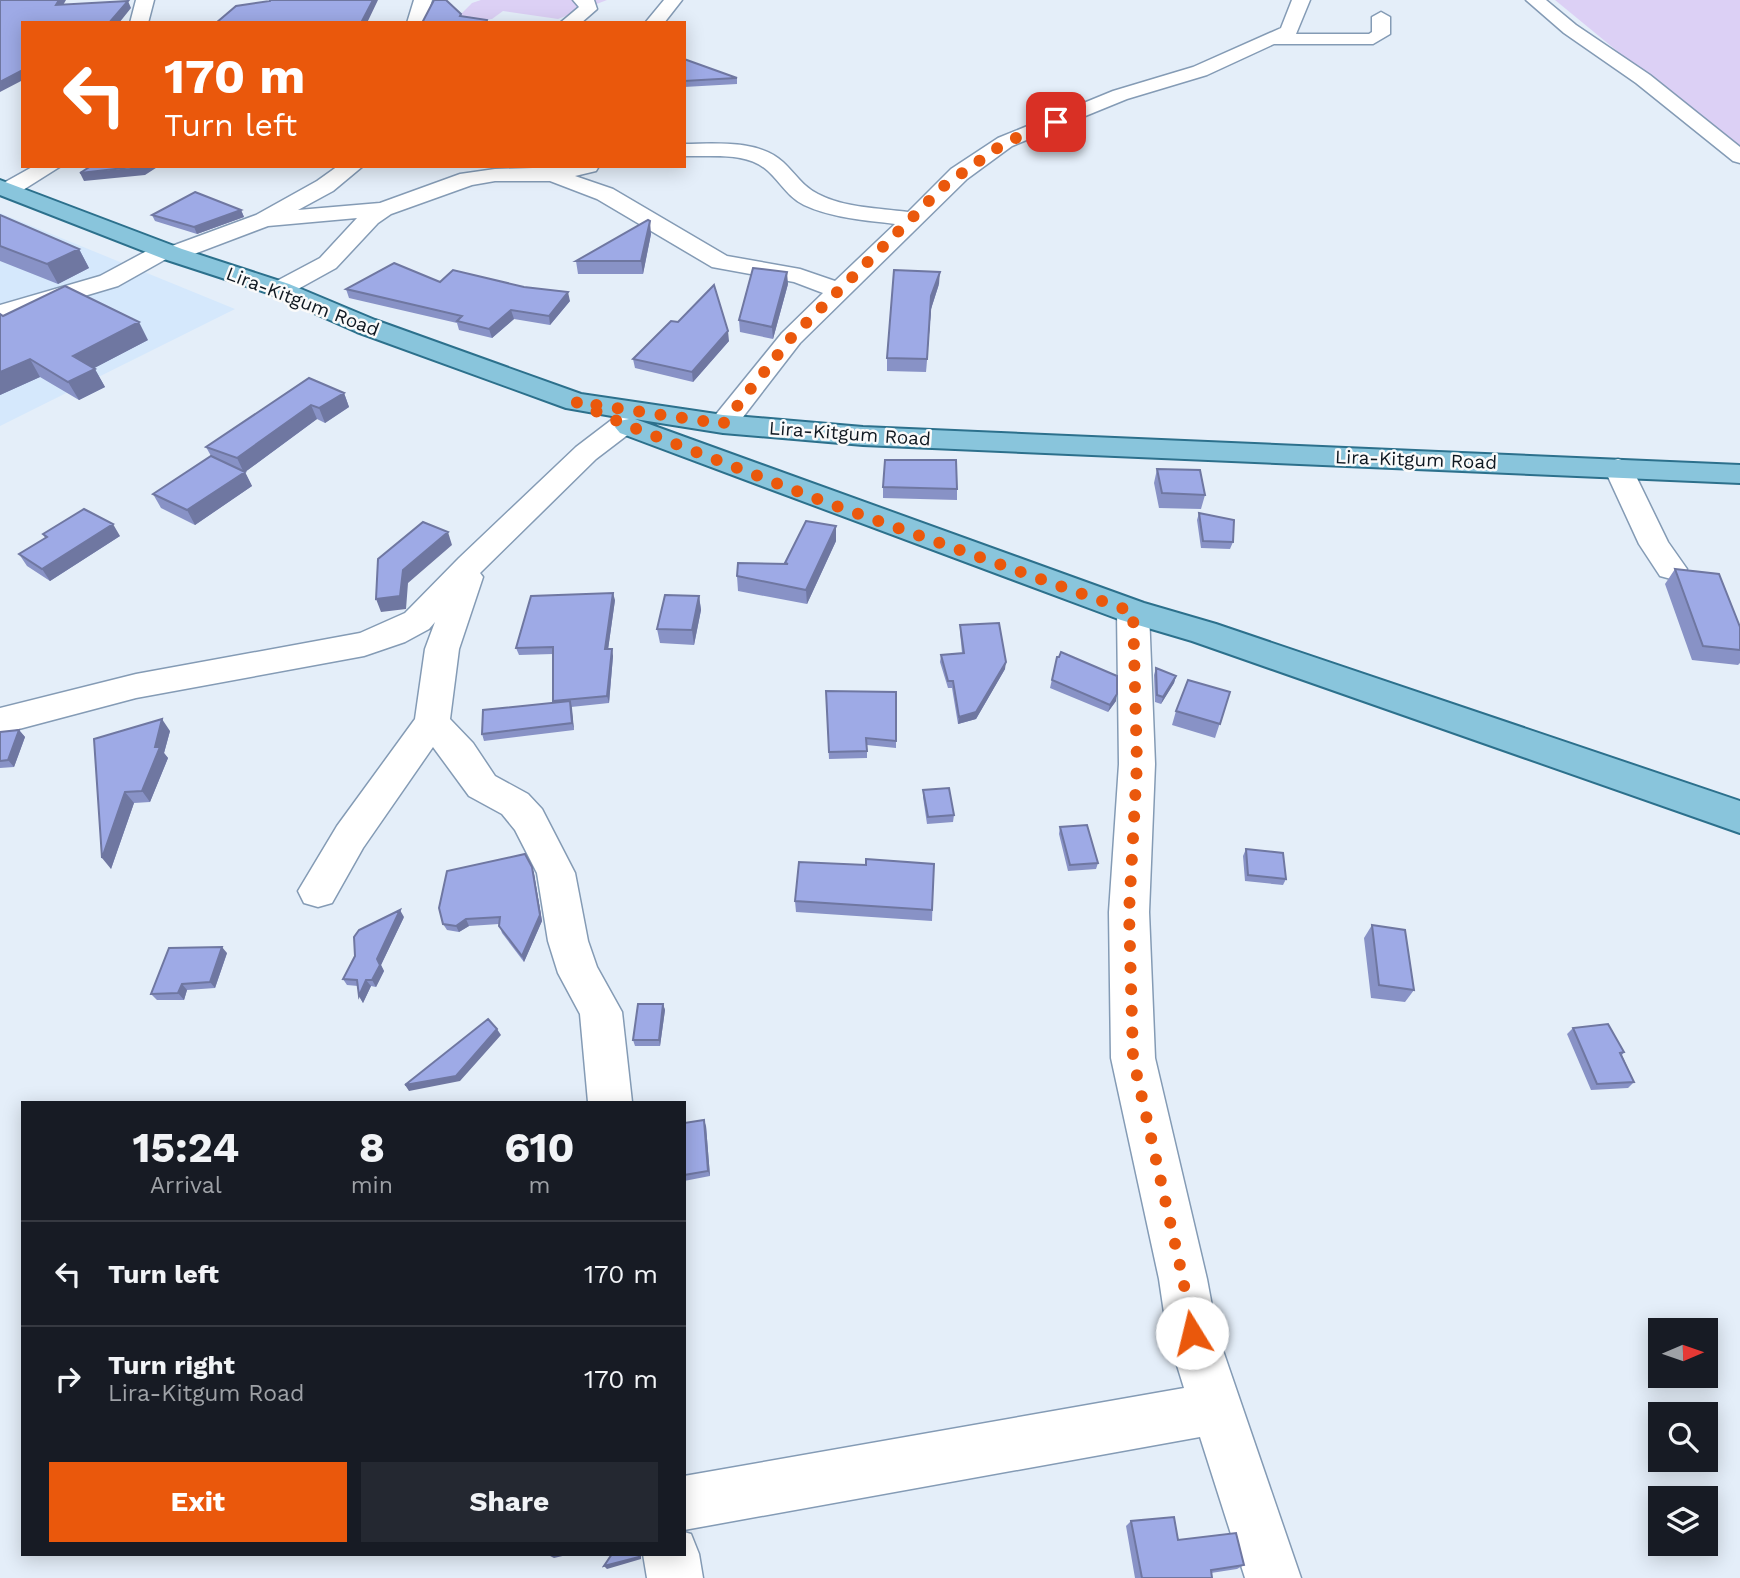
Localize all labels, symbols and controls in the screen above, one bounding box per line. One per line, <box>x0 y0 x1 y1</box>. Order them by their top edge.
text: 170 m <box>164 47 305 105</box>
icon: left <box>49 49 140 140</box>
pin <box>1026 92 1086 152</box>
icon: arrive <box>1037 103 1075 141</box>
text: Turn left <box>164 106 297 144</box>
street label: Lira-Kitgum Road <box>223 262 383 341</box>
street label: Lira-Kitgum Road <box>768 416 932 451</box>
street label: Lira-Kitgum Road <box>1334 445 1497 474</box>
text: 15:24 <box>132 1123 239 1172</box>
text: 8 <box>359 1123 385 1172</box>
text: 610 <box>504 1123 575 1172</box>
text: Arrival <box>150 1172 222 1199</box>
text: min <box>351 1172 393 1199</box>
text: m <box>529 1172 550 1199</box>
icon: left <box>49 1255 87 1293</box>
text: Turn left <box>108 1259 219 1289</box>
text: 170 m <box>584 1259 658 1289</box>
position arrow <box>1155 1296 1229 1370</box>
north arrow <box>1648 1318 1718 1388</box>
map controls <box>1648 1318 1718 1556</box>
text: Turn right <box>108 1350 235 1380</box>
icon: right <box>49 1360 87 1398</box>
text: 170 m <box>584 1364 658 1394</box>
text: Lira-Kitgum Road <box>108 1380 304 1407</box>
button: search <box>1648 1402 1718 1472</box>
button: Exit <box>49 1462 347 1542</box>
button: Share <box>361 1462 658 1542</box>
button: layers <box>1648 1486 1718 1556</box>

